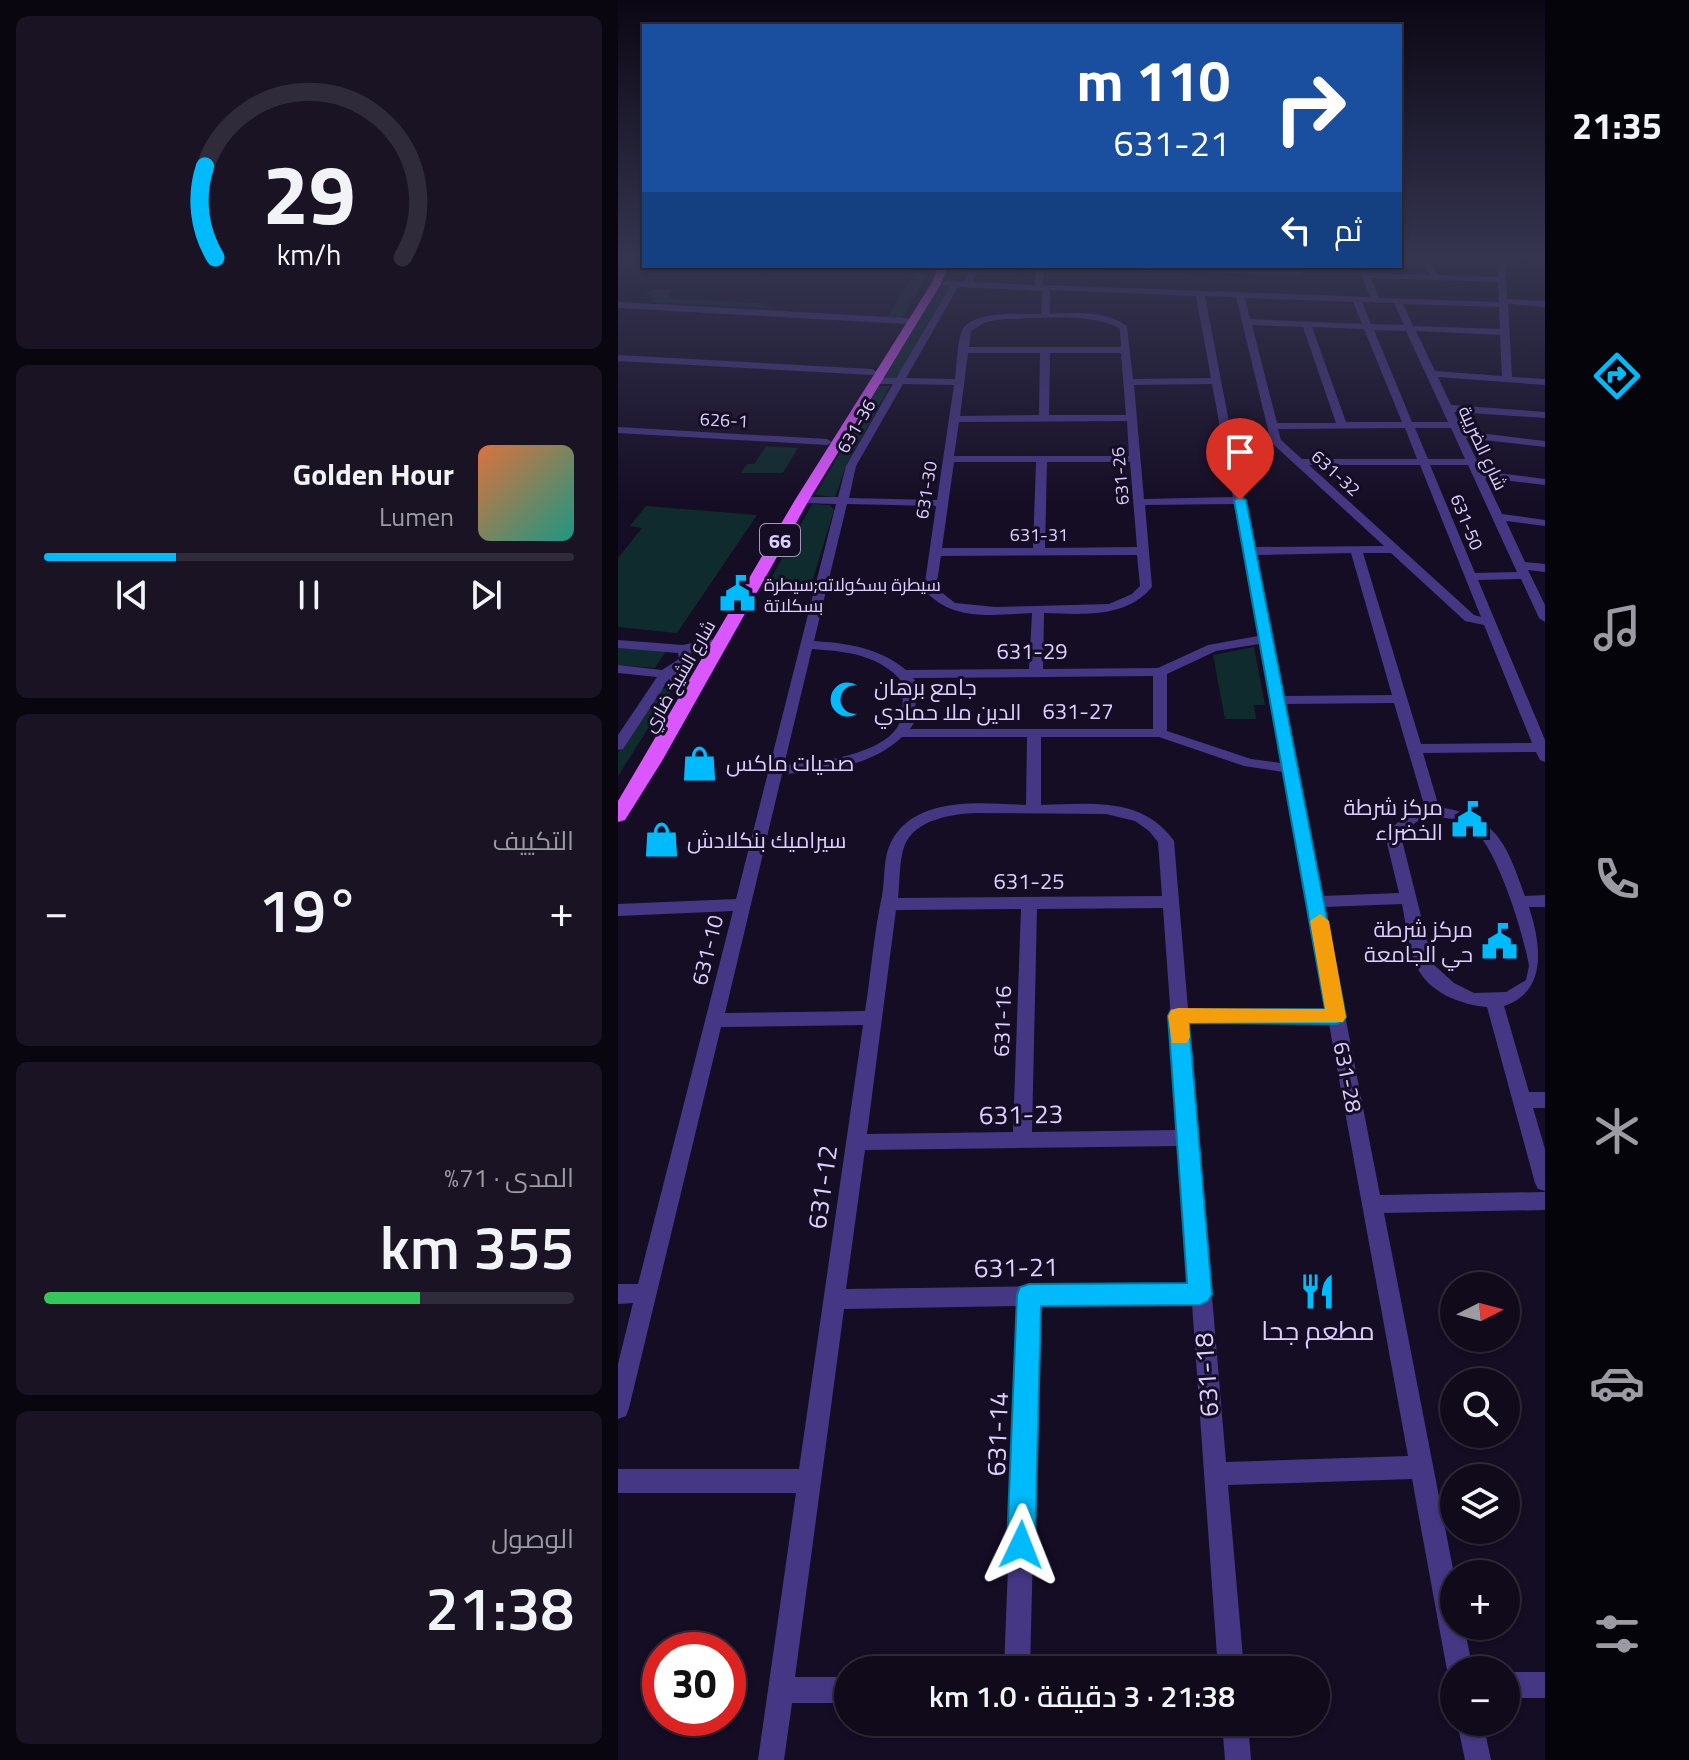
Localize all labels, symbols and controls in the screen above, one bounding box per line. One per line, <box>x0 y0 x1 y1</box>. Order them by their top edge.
text: 110 m <box>1077 38 1230 123</box>
icon: right <box>1258 56 1362 160</box>
text: 21:35 <box>1572 98 1662 153</box>
text: 631-21 <box>1113 115 1230 170</box>
text: 29 <box>262 130 356 256</box>
text: ثم <box>1334 207 1362 253</box>
icon: left <box>1274 208 1318 252</box>
text: km/h <box>277 234 341 277</box>
icon: directions <box>1589 348 1645 404</box>
street label: 631-36 <box>830 394 882 458</box>
street label: شارع الضريبة <box>1452 401 1514 495</box>
street label: 626-1 <box>699 405 749 435</box>
pin <box>1206 418 1274 500</box>
icon: arrive <box>1218 430 1262 474</box>
street label: 631-32 <box>1305 443 1367 503</box>
street label: 631-26 <box>1104 446 1136 506</box>
text: Golden Hour <box>293 451 454 497</box>
street label: 631-30 <box>908 459 944 521</box>
street label: 631-50 <box>1444 490 1490 554</box>
text: Lumen <box>379 497 454 536</box>
street label: 631-31 <box>1010 521 1068 548</box>
road number: 66 <box>760 524 800 556</box>
place label: سيطرة بسكولاته;سيطرة بسكلاتة <box>764 571 941 619</box>
icon: previous <box>110 573 154 617</box>
icon: pause <box>287 573 331 617</box>
icon: next <box>464 573 508 617</box>
public building icon: سيطرة بسكولاته;سيطرة بسكلاتة <box>719 575 757 613</box>
icon: music <box>1589 600 1645 656</box>
street label: شارع الشيخ ضاري <box>636 615 723 738</box>
street label: 631-29 <box>996 634 1068 668</box>
place label: جامع برهان الدين ملا حمادي <box>874 670 1021 729</box>
mosque icon: جامع برهان الدين ملا حمادي <box>829 681 867 719</box>
street label: 631-27 <box>1042 694 1114 728</box>
shop icon: صحيات ماكس <box>681 744 719 782</box>
place label: صحيات ماكس <box>726 746 854 780</box>
place label: مركز شرطة الخضراء <box>1344 790 1443 849</box>
public building icon: مركز شرطة الخضراء <box>1450 801 1488 839</box>
text: التكييف <box>492 821 574 860</box>
shop icon: سيراميك بنكلادش <box>642 821 680 859</box>
place label: سيراميك بنكلادش <box>687 823 846 857</box>
icon: phone <box>1589 851 1645 907</box>
text: 19° <box>259 864 359 955</box>
street label: 631-25 <box>993 864 1065 898</box>
text: − <box>44 877 69 944</box>
text: + <box>549 877 574 944</box>
street label: 631-10 <box>682 911 732 989</box>
place label: مركز شرطة حي الجامعة <box>1364 912 1473 971</box>
public building icon: مركز شرطة حي الجامعة <box>1480 923 1518 961</box>
street label: 631-16 <box>984 985 1020 1057</box>
street label: 631-28 <box>1325 1039 1371 1115</box>
street label: 631-23 <box>979 1094 1063 1134</box>
icon: climate <box>1589 1103 1645 1159</box>
street label: 631-12 <box>797 1143 847 1231</box>
text: المدى · 71% <box>444 1158 574 1197</box>
text: 355 km <box>380 1201 574 1292</box>
street label: 631-21 <box>974 1247 1058 1287</box>
restaurant icon: مطعم جحا <box>1299 1272 1337 1310</box>
north arrow <box>1440 1272 1520 1352</box>
map controls <box>1440 1272 1520 1736</box>
place label: مطعم جحا <box>1261 1311 1375 1350</box>
street label: 631-18 <box>1184 1332 1228 1418</box>
icon: car <box>1589 1355 1645 1411</box>
button: search <box>1440 1368 1520 1448</box>
street label: 631-14 <box>976 1391 1018 1477</box>
button: layers <box>1440 1464 1520 1544</box>
position arrow <box>979 1503 1063 1587</box>
text: الوصول <box>491 1519 574 1558</box>
button: + <box>1440 1560 1520 1640</box>
text: 21:38 <box>425 1562 574 1653</box>
icon: filters <box>1589 1606 1645 1662</box>
speed limit sign: 30 <box>642 1632 746 1736</box>
button: − <box>1440 1656 1520 1736</box>
text: 21:38 · 3 دقيقة · 1.0 km <box>929 1673 1235 1719</box>

